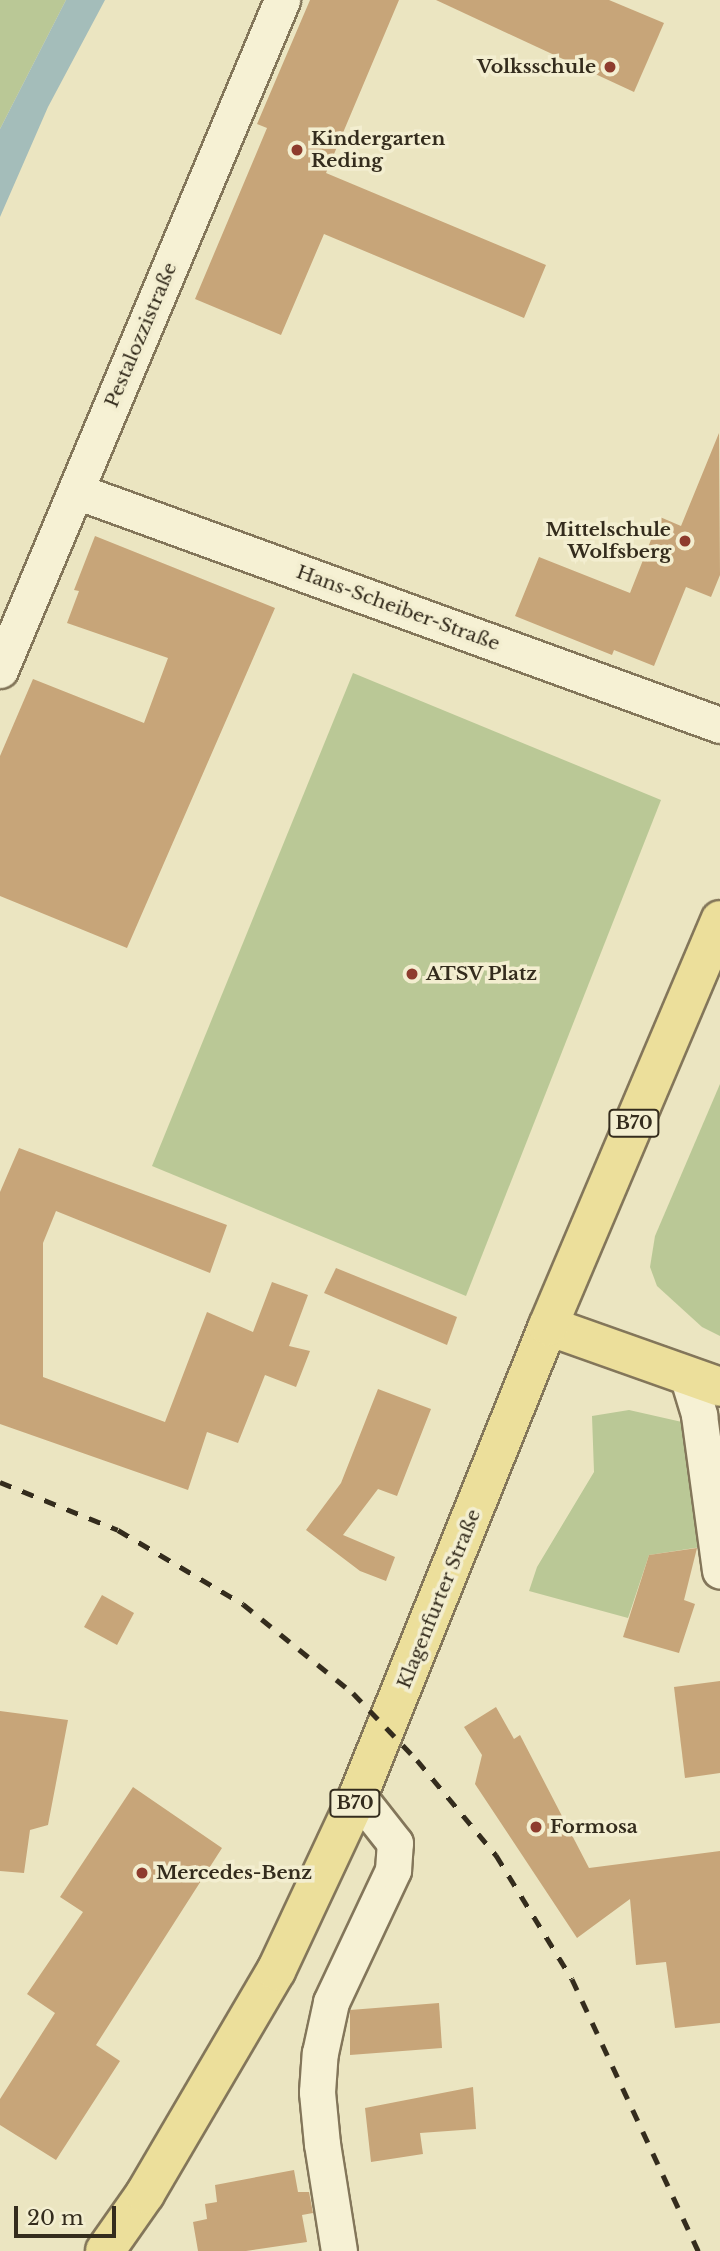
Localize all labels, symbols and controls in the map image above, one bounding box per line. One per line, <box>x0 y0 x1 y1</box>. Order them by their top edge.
place label: Volksschule <box>477 56 596 78</box>
marker: Volksschule <box>602 59 618 75</box>
place label: Kindergarten Reding <box>311 128 445 172</box>
marker: Kindergarten Reding <box>289 142 305 158</box>
street label: Pestalozzistraße <box>100 259 182 411</box>
place label: Mittelschule Wolfsberg <box>546 519 671 563</box>
marker: Mittelschule Wolfsberg <box>677 533 693 549</box>
street label: Hans-Scheiber-Straße <box>293 561 503 655</box>
place label: ATSV Platz <box>426 963 538 985</box>
marker: ATSV Platz <box>404 966 420 982</box>
road number: B70 <box>608 1108 660 1138</box>
street label: Klagenfurter Straße <box>393 1506 485 1692</box>
road number: B70 <box>329 1788 381 1817</box>
place label: Formosa <box>550 1816 638 1838</box>
marker: Formosa <box>528 1819 544 1835</box>
place label: Mercedes-Benz <box>156 1862 312 1884</box>
marker: Mercedes-Benz <box>134 1865 150 1881</box>
scale bar <box>18 2192 119 2236</box>
text: 20 m <box>27 2205 84 2231</box>

